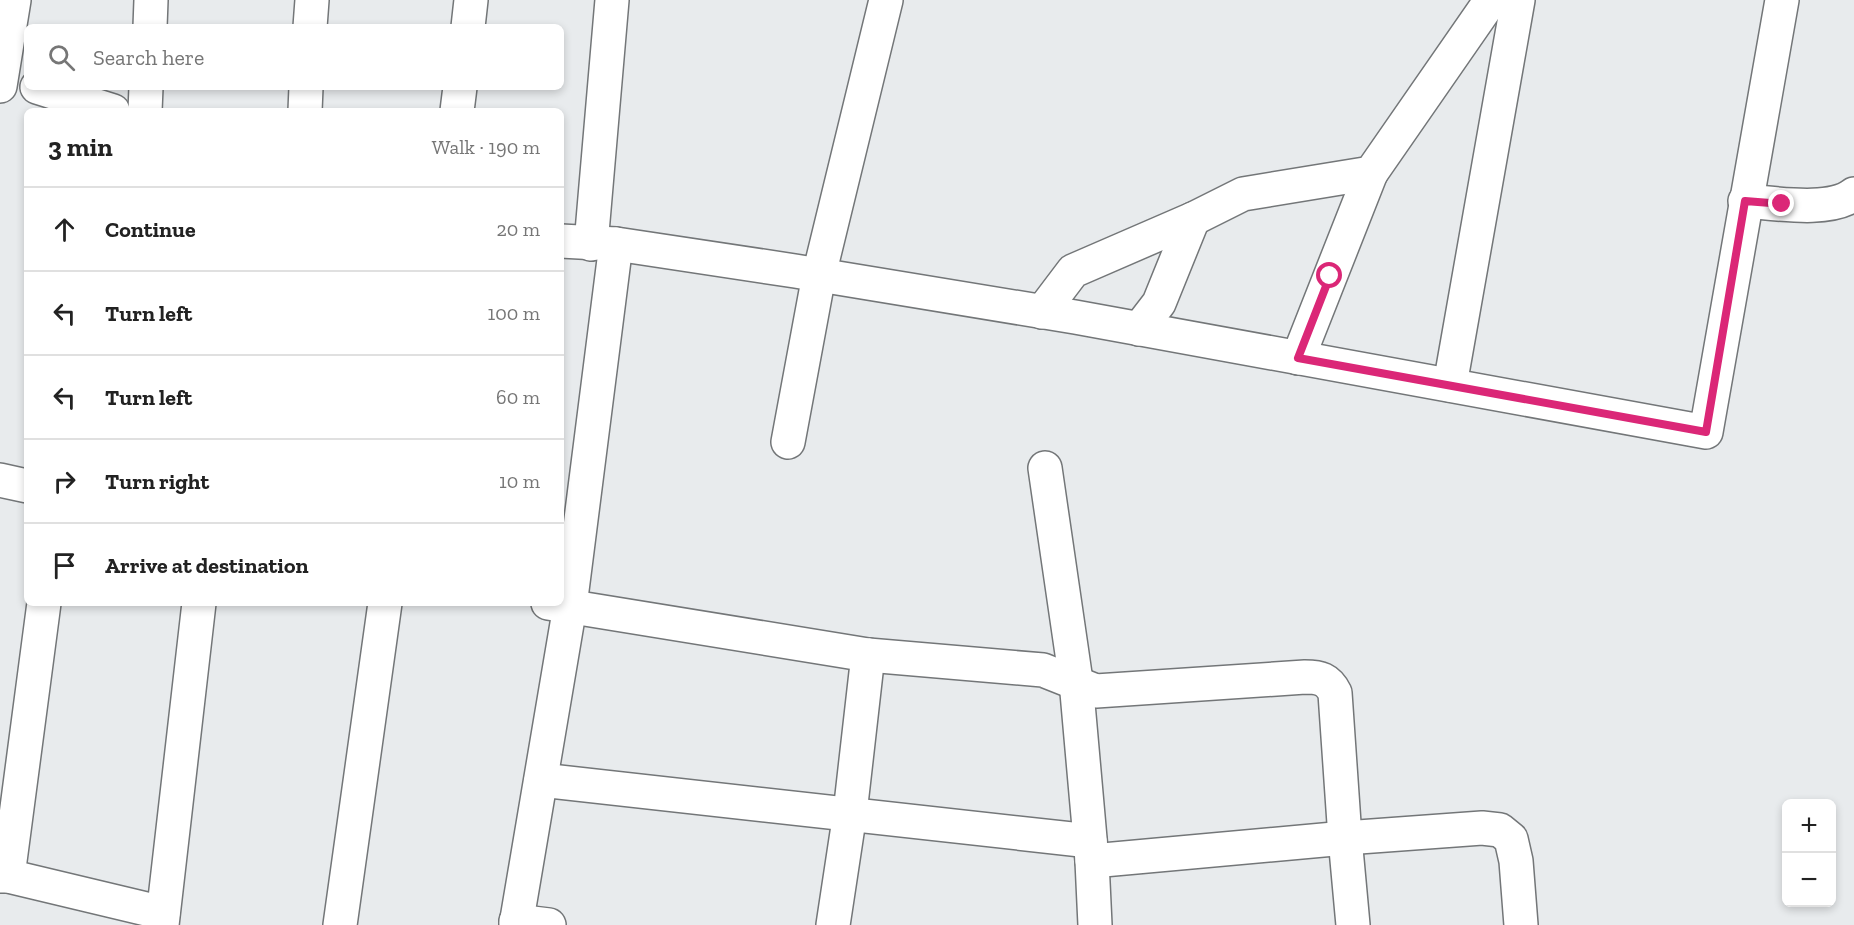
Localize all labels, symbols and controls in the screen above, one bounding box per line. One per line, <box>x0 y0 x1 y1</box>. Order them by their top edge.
search box <box>24 24 564 90</box>
icon: search <box>45 41 78 74</box>
text: Search here <box>93 44 204 71</box>
text: 3 min <box>48 131 113 163</box>
text: Walk · 190 m <box>432 135 540 159</box>
route end <box>1768 190 1794 216</box>
icon: ahead <box>48 213 81 246</box>
text: Continue <box>105 216 196 243</box>
text: 20 m <box>496 217 540 241</box>
route start <box>1316 262 1342 288</box>
icon: left <box>48 297 81 330</box>
text: Turn left <box>105 300 192 327</box>
text: 100 m <box>487 301 540 325</box>
icon: left <box>48 381 81 414</box>
text: Turn left <box>105 384 192 411</box>
text: 60 m <box>496 385 540 409</box>
icon: right <box>48 465 81 498</box>
text: Turn right <box>105 468 209 495</box>
text: 10 m <box>499 469 540 493</box>
icon: arrive <box>48 549 81 582</box>
text: Arrive at destination <box>105 552 308 579</box>
map controls <box>1782 799 1836 907</box>
button: + <box>1782 799 1836 853</box>
button: − <box>1782 853 1836 907</box>

